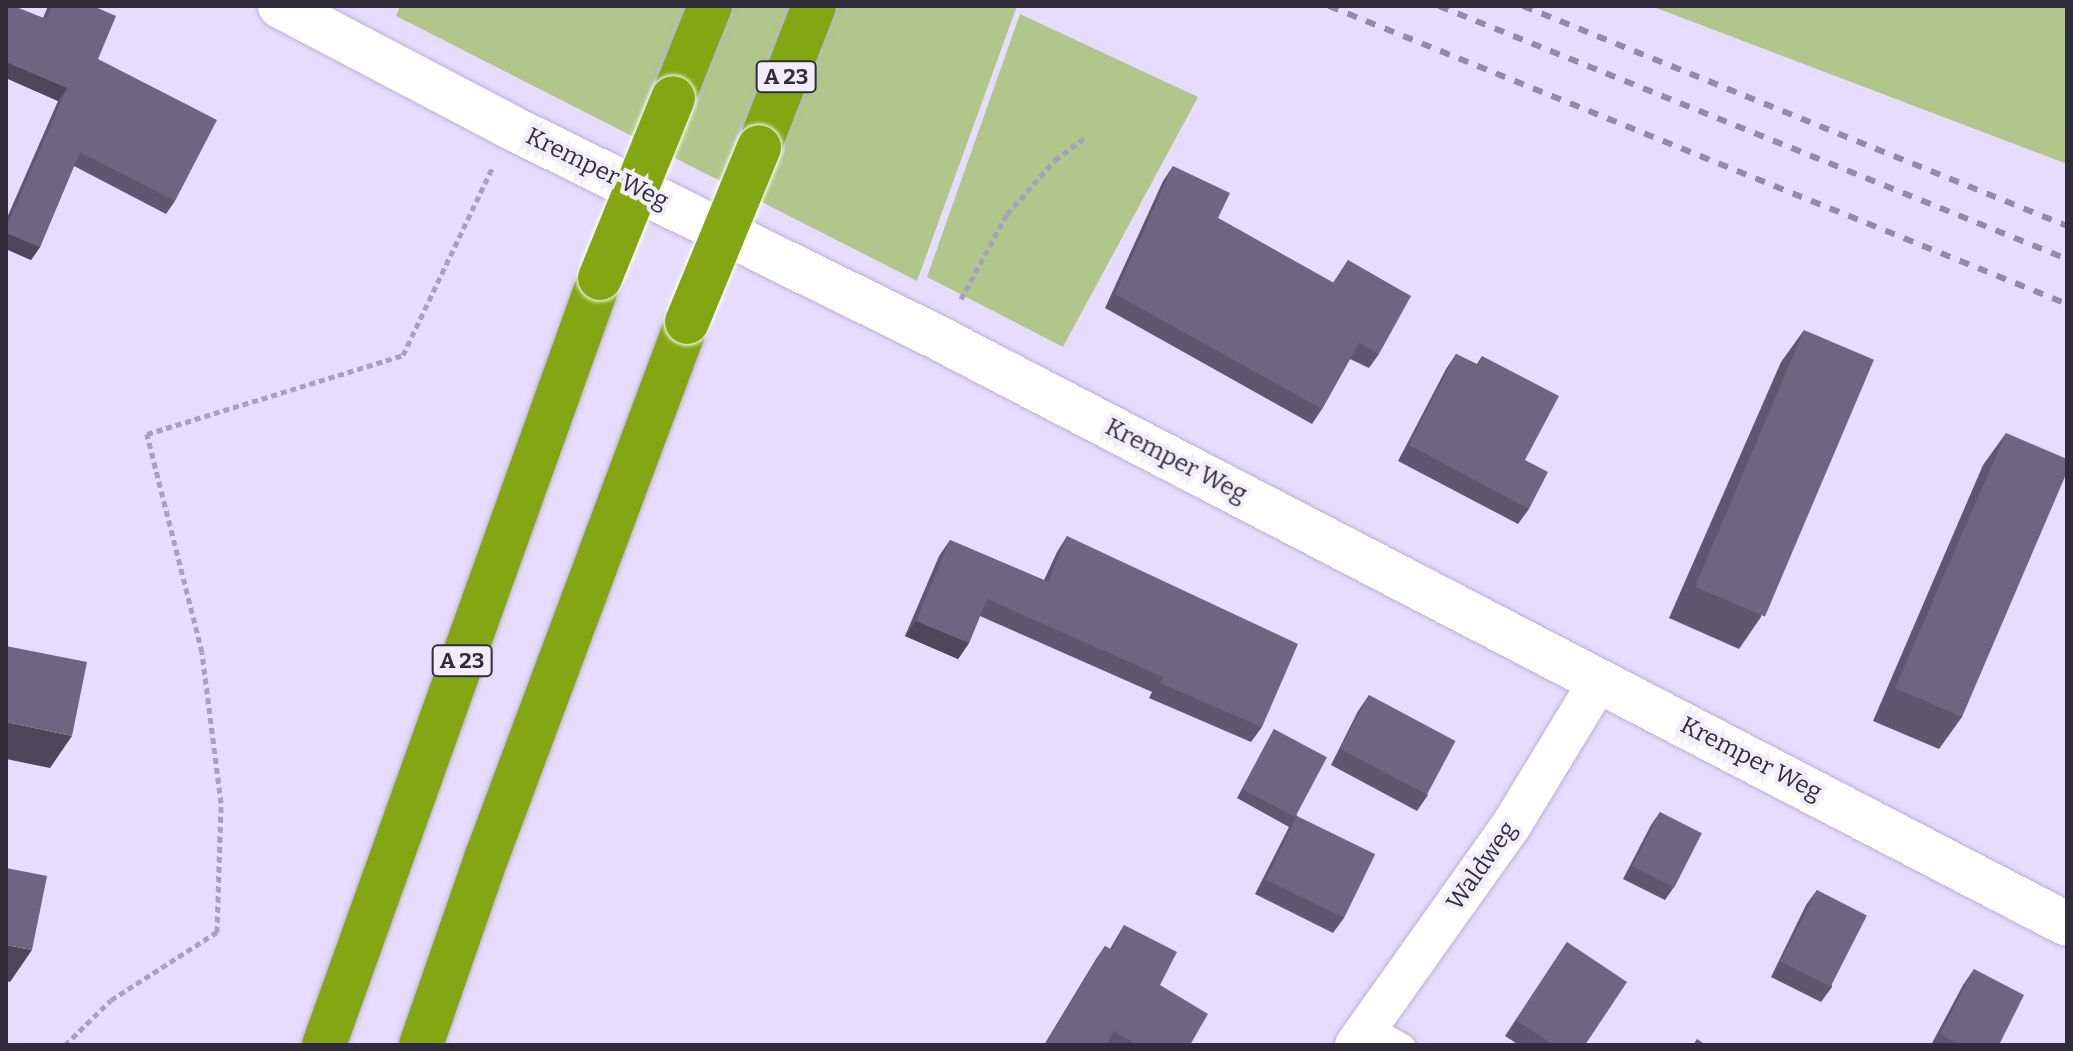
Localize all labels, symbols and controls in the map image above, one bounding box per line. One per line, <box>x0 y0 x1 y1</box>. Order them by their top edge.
road number: A 23 <box>754 59 818 95</box>
street label: Kremper Weg <box>521 122 673 216</box>
street label: Kremper Weg <box>1100 413 1252 509</box>
road number: A 23 <box>430 643 494 679</box>
street label: Kremper Weg <box>1675 711 1827 807</box>
street label: Waldweg <box>1441 816 1523 916</box>

